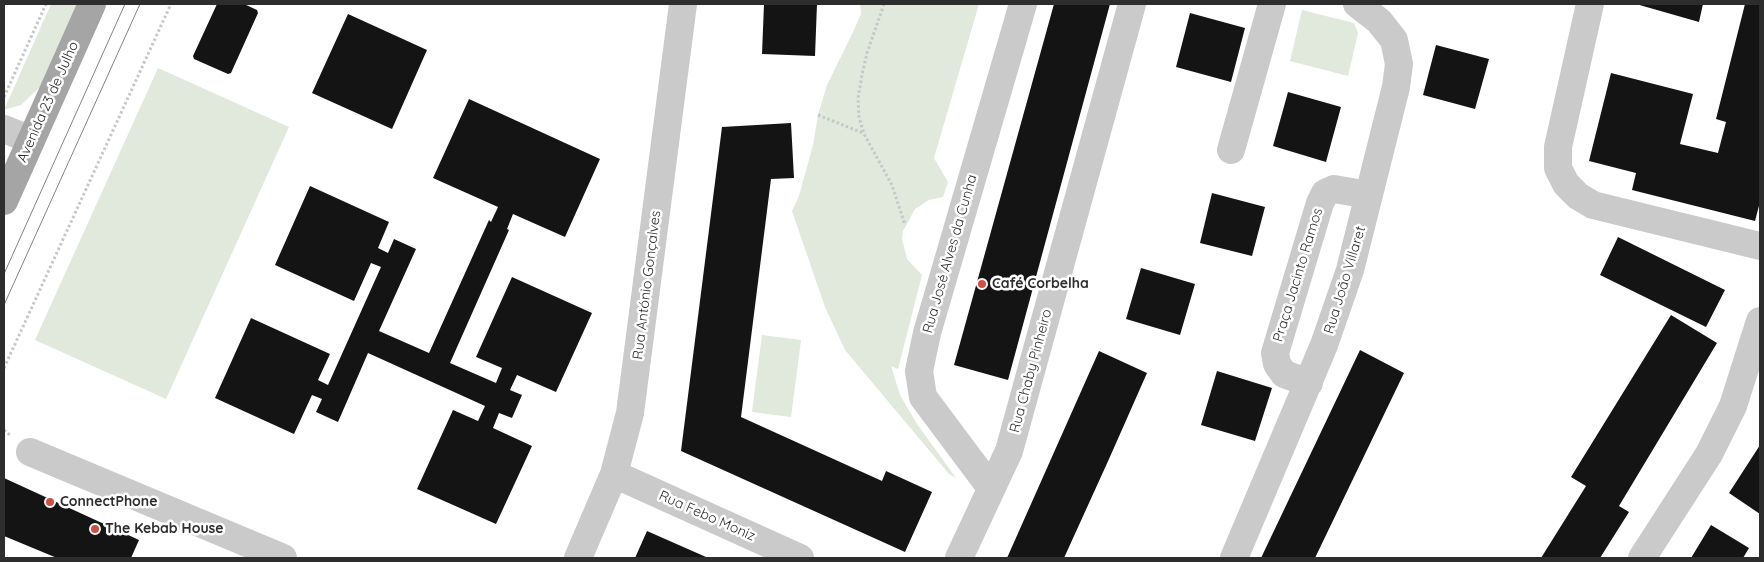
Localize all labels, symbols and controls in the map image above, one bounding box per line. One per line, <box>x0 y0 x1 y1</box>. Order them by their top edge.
street label: Avenida 23 de Julho <box>14 39 82 165</box>
street label: Rua José Alves da Cunha <box>919 173 981 335</box>
street label: Praça Jacinto Ramos <box>1270 206 1326 344</box>
street label: Rua António Gonçalves <box>630 210 664 360</box>
street label: Rua João Villaret <box>1321 224 1369 336</box>
place label: Café Corbelha <box>992 276 1089 292</box>
marker: Café Corbelha <box>976 278 988 290</box>
street label: Rua Chaby Pinheiro <box>1006 307 1056 435</box>
street label: Rua Febo Moniz <box>656 487 758 545</box>
place label: ConnectPhone <box>60 494 157 510</box>
marker: ConnectPhone <box>44 496 56 508</box>
place label: The Kebab House <box>105 521 224 537</box>
marker: The Kebab House <box>89 523 101 535</box>

